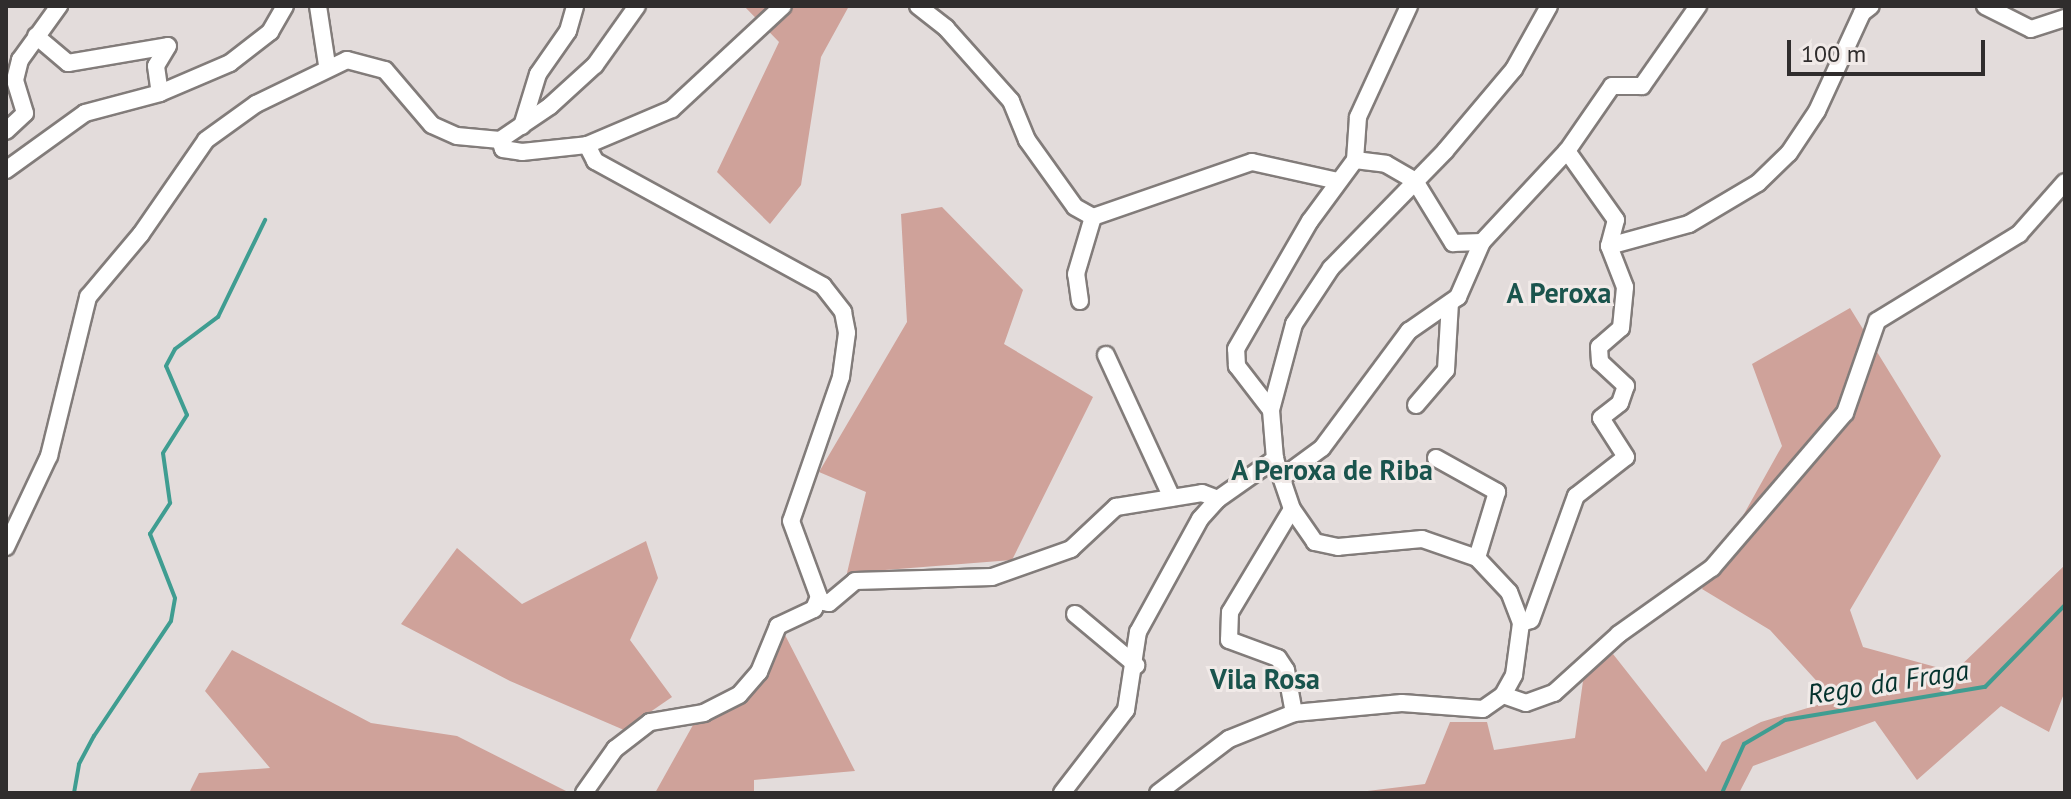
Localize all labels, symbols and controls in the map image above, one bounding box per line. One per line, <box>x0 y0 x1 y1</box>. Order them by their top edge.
scale bar <box>1791 24 1989 74</box>
text: 100 m <box>1801 38 1866 69</box>
district label: A Peroxa <box>1506 276 1612 310</box>
district label: A Peroxa de Riba <box>1231 453 1433 487</box>
water label: Rego da Fraga <box>1805 653 1971 711</box>
district label: Vila Rosa <box>1210 662 1320 696</box>

